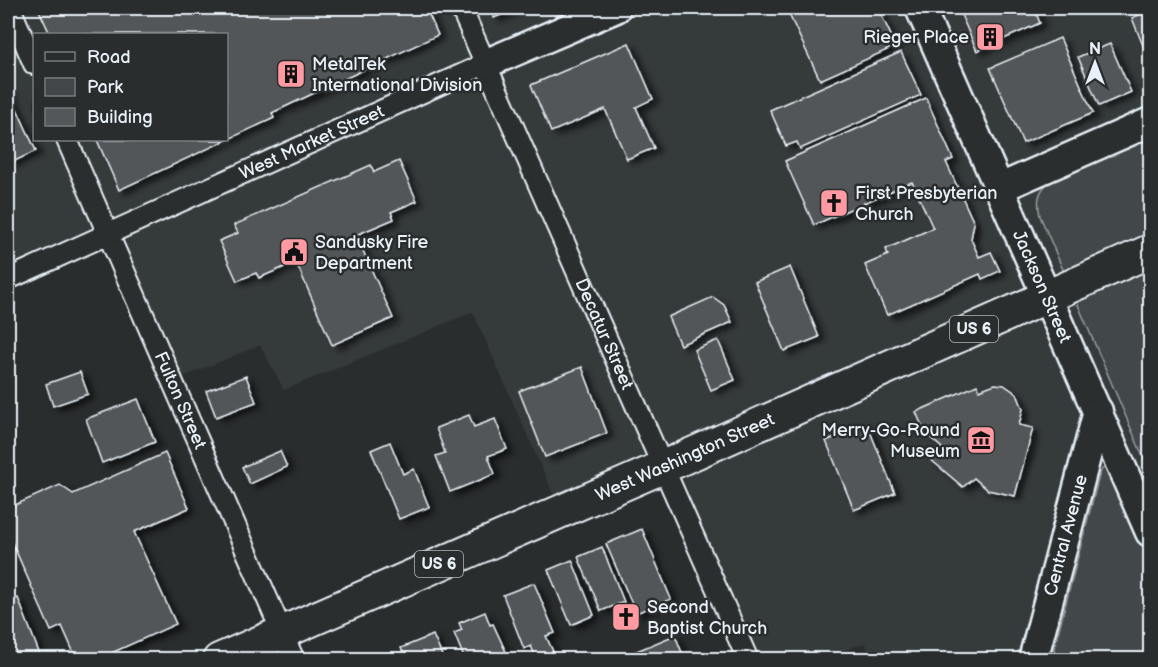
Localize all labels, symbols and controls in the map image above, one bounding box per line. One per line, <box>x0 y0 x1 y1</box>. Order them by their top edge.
building icon: Rieger Place <box>974 21 1006 53</box>
place label: Rieger Place <box>863 27 969 48</box>
legend <box>33 33 228 141</box>
north arrow <box>1065 33 1125 93</box>
text: N <box>1089 40 1101 59</box>
text: Road <box>87 47 131 68</box>
place label: MetalTek International Division <box>312 54 482 96</box>
building icon: MetalTek International Division <box>275 58 307 90</box>
text: Park <box>87 77 123 98</box>
street label: West Market Street <box>236 100 388 184</box>
text: Building <box>87 107 153 128</box>
place label: First Presbyterian Church <box>855 183 998 225</box>
church icon: First Presbyterian Church <box>818 187 850 219</box>
street label: Jackson Street <box>1008 227 1076 346</box>
place label: Sandusky Fire Department <box>315 232 429 274</box>
public building icon: Sandusky Fire Department <box>278 236 310 268</box>
street label: Decatur Street <box>571 275 638 393</box>
road number: US 6 <box>950 316 998 342</box>
street label: Fulton Street <box>150 348 211 453</box>
street label: West Washington Street <box>592 408 778 506</box>
place label: Merry-Go-Round Museum <box>822 420 960 462</box>
museum icon: Merry-Go-Round Museum <box>965 424 997 456</box>
street label: Central Avenue <box>1040 472 1092 598</box>
road number: US 6 <box>415 551 463 577</box>
place label: Second Baptist Church <box>647 597 767 639</box>
church icon: Second Baptist Church <box>610 601 642 633</box>

